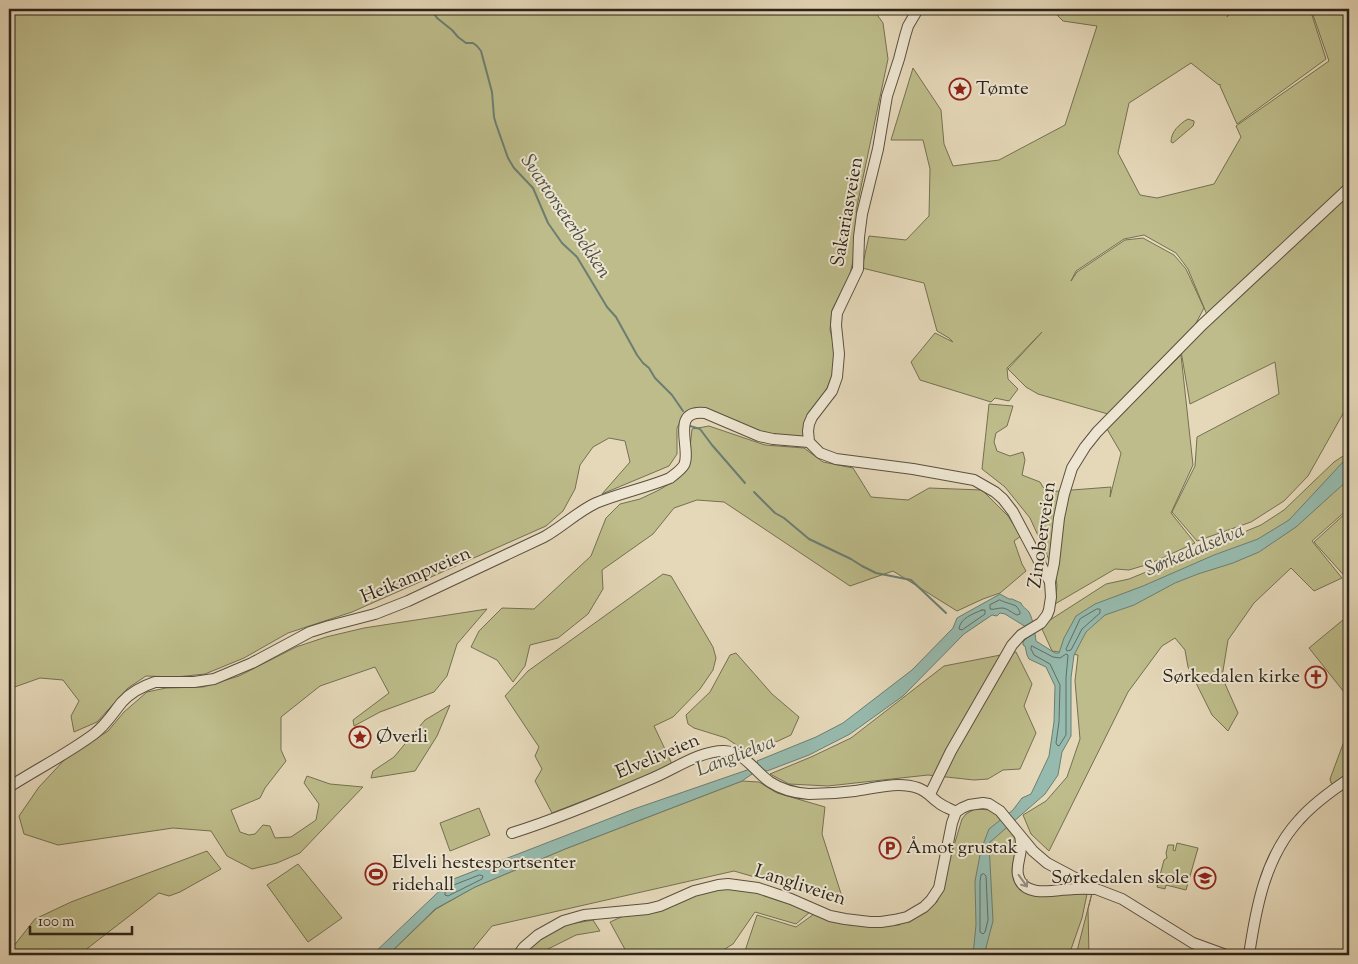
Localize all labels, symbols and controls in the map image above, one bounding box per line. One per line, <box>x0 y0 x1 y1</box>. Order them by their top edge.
place label: Tømte <box>976 76 1029 103</box>
place icon: Tømte <box>948 77 972 101</box>
water label: Svartorseterbekken <box>513 149 618 285</box>
street label: Sakariasveien <box>825 155 871 269</box>
street label: Zinoberveien <box>1022 480 1064 590</box>
water label: Sørkedalselva <box>1141 517 1249 585</box>
street label: Heikampveien <box>357 541 475 611</box>
place label: Sørkedalen kirke <box>1162 664 1300 691</box>
church icon: Sørkedalen kirke <box>1304 665 1328 689</box>
place label: Øverli <box>376 724 428 751</box>
place icon: Øverli <box>348 725 372 749</box>
street label: Elveliveien <box>612 727 704 787</box>
water label: Langlielva <box>692 729 780 785</box>
place label: Åmot grustak <box>906 835 1019 862</box>
parking icon: Åmot grustak <box>878 836 902 860</box>
place label: Elveli hestesportsenter ridehall <box>392 850 576 899</box>
street label: Langliveien <box>751 859 849 913</box>
sports icon: Elveli hestesportsenter ridehall <box>364 862 388 886</box>
place label: Sørkedalen skole <box>1051 865 1189 892</box>
school or university icon: Sørkedalen skole <box>1193 866 1217 890</box>
one-way arrow <box>1017 875 1028 888</box>
scale bar <box>30 904 132 936</box>
text: 100 m <box>38 912 75 933</box>

